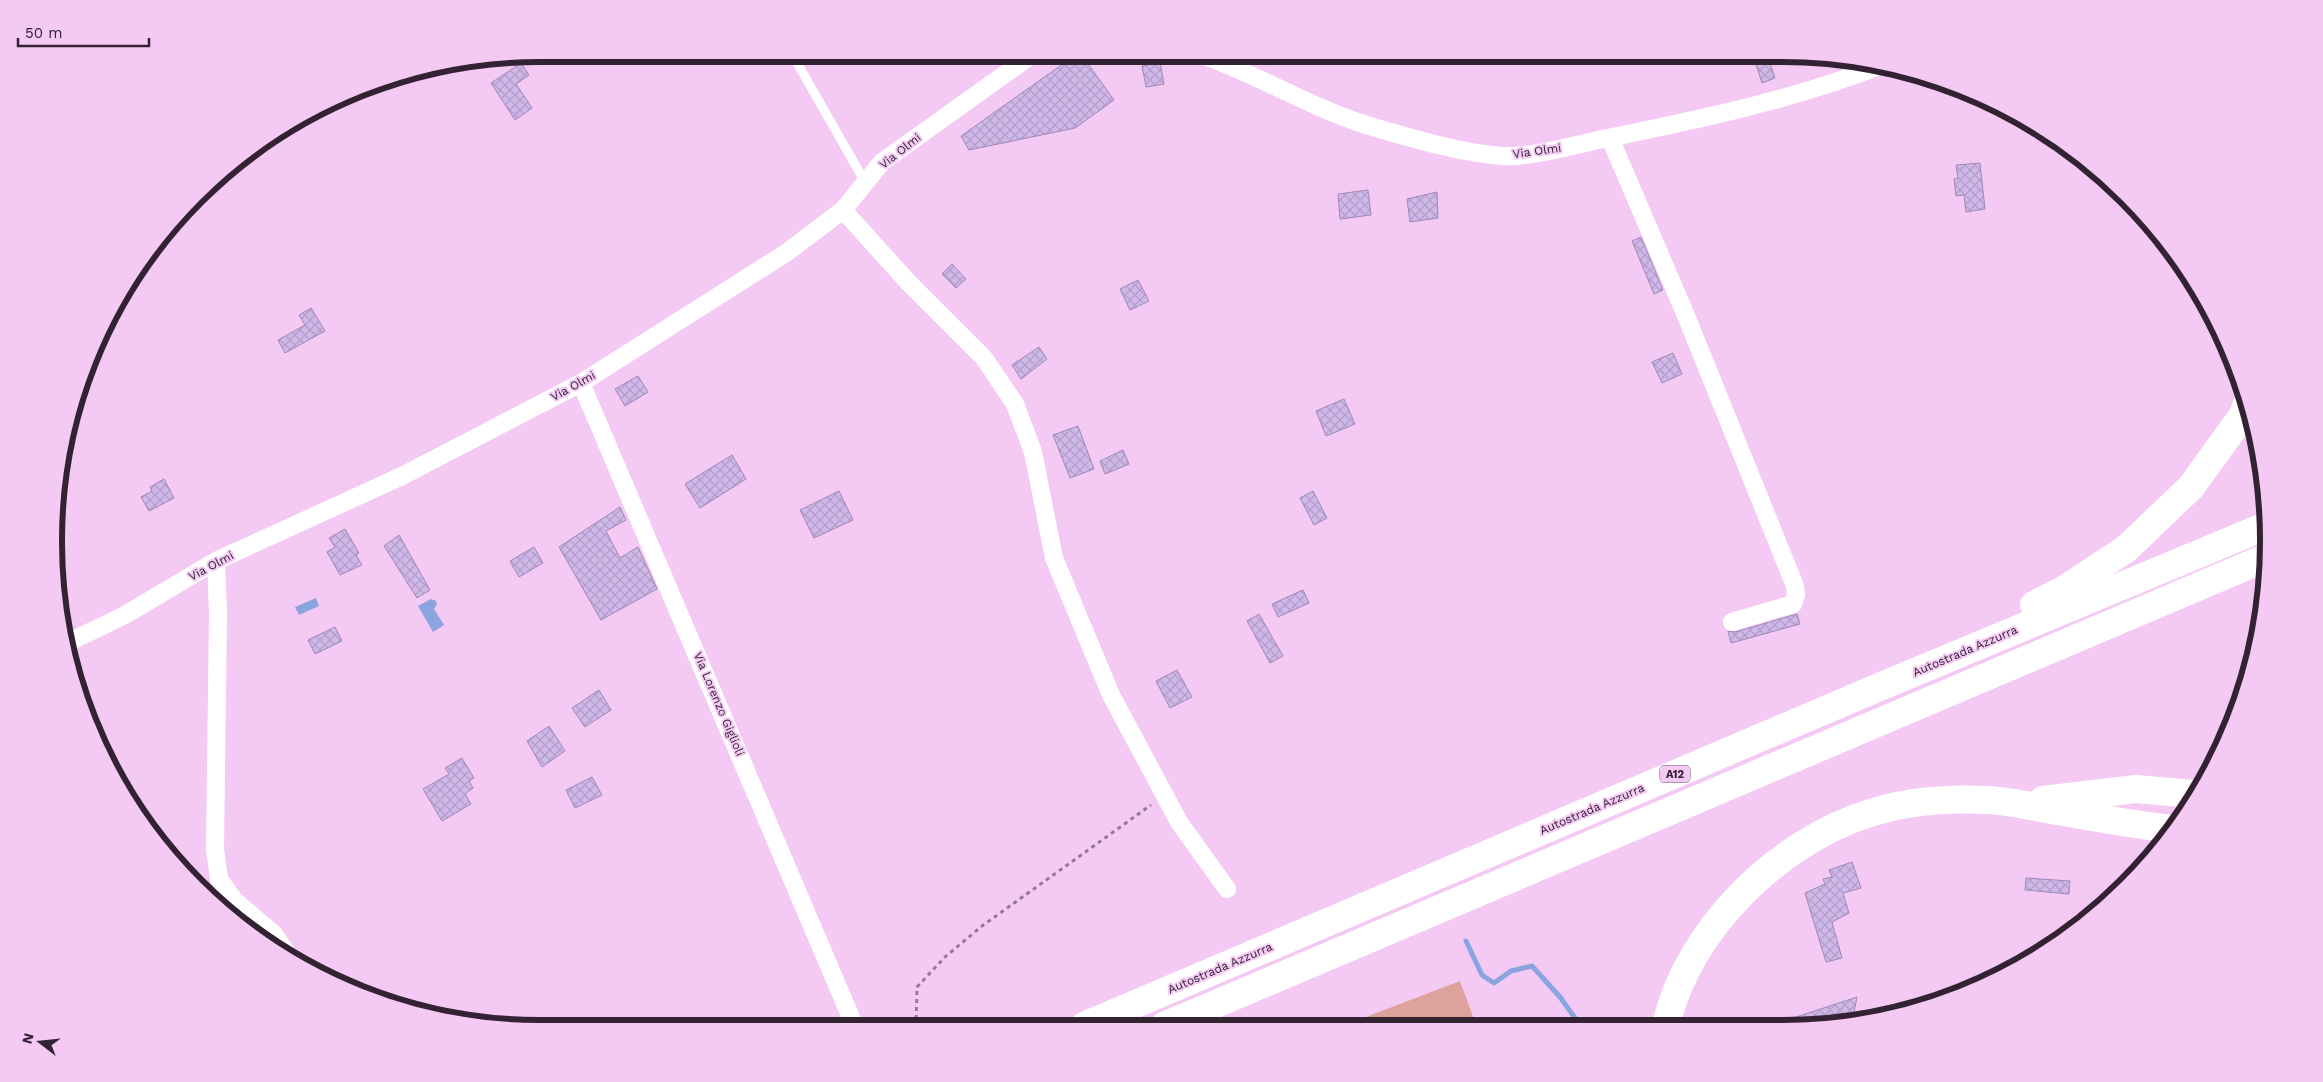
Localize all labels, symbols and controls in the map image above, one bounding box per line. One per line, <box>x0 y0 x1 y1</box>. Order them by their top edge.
scale bar <box>18 15 149 47</box>
text: 50 m <box>25 24 62 42</box>
street label: Via Olmi <box>876 130 924 172</box>
street label: Via Olmi <box>1512 141 1562 161</box>
street label: Via Olmi <box>548 368 598 404</box>
street label: Via Olmi <box>186 548 236 584</box>
street label: Autostrada Azzurra <box>1910 622 2020 679</box>
street label: Via Lorenzo Giglioli <box>691 650 747 758</box>
road number: A12 <box>1660 766 1690 782</box>
street label: Autostrada Azzurra <box>1537 780 1647 837</box>
street label: Autostrada Azzurra <box>1165 939 1275 996</box>
north arrow <box>15 1017 65 1067</box>
text: N <box>18 1031 37 1046</box>

